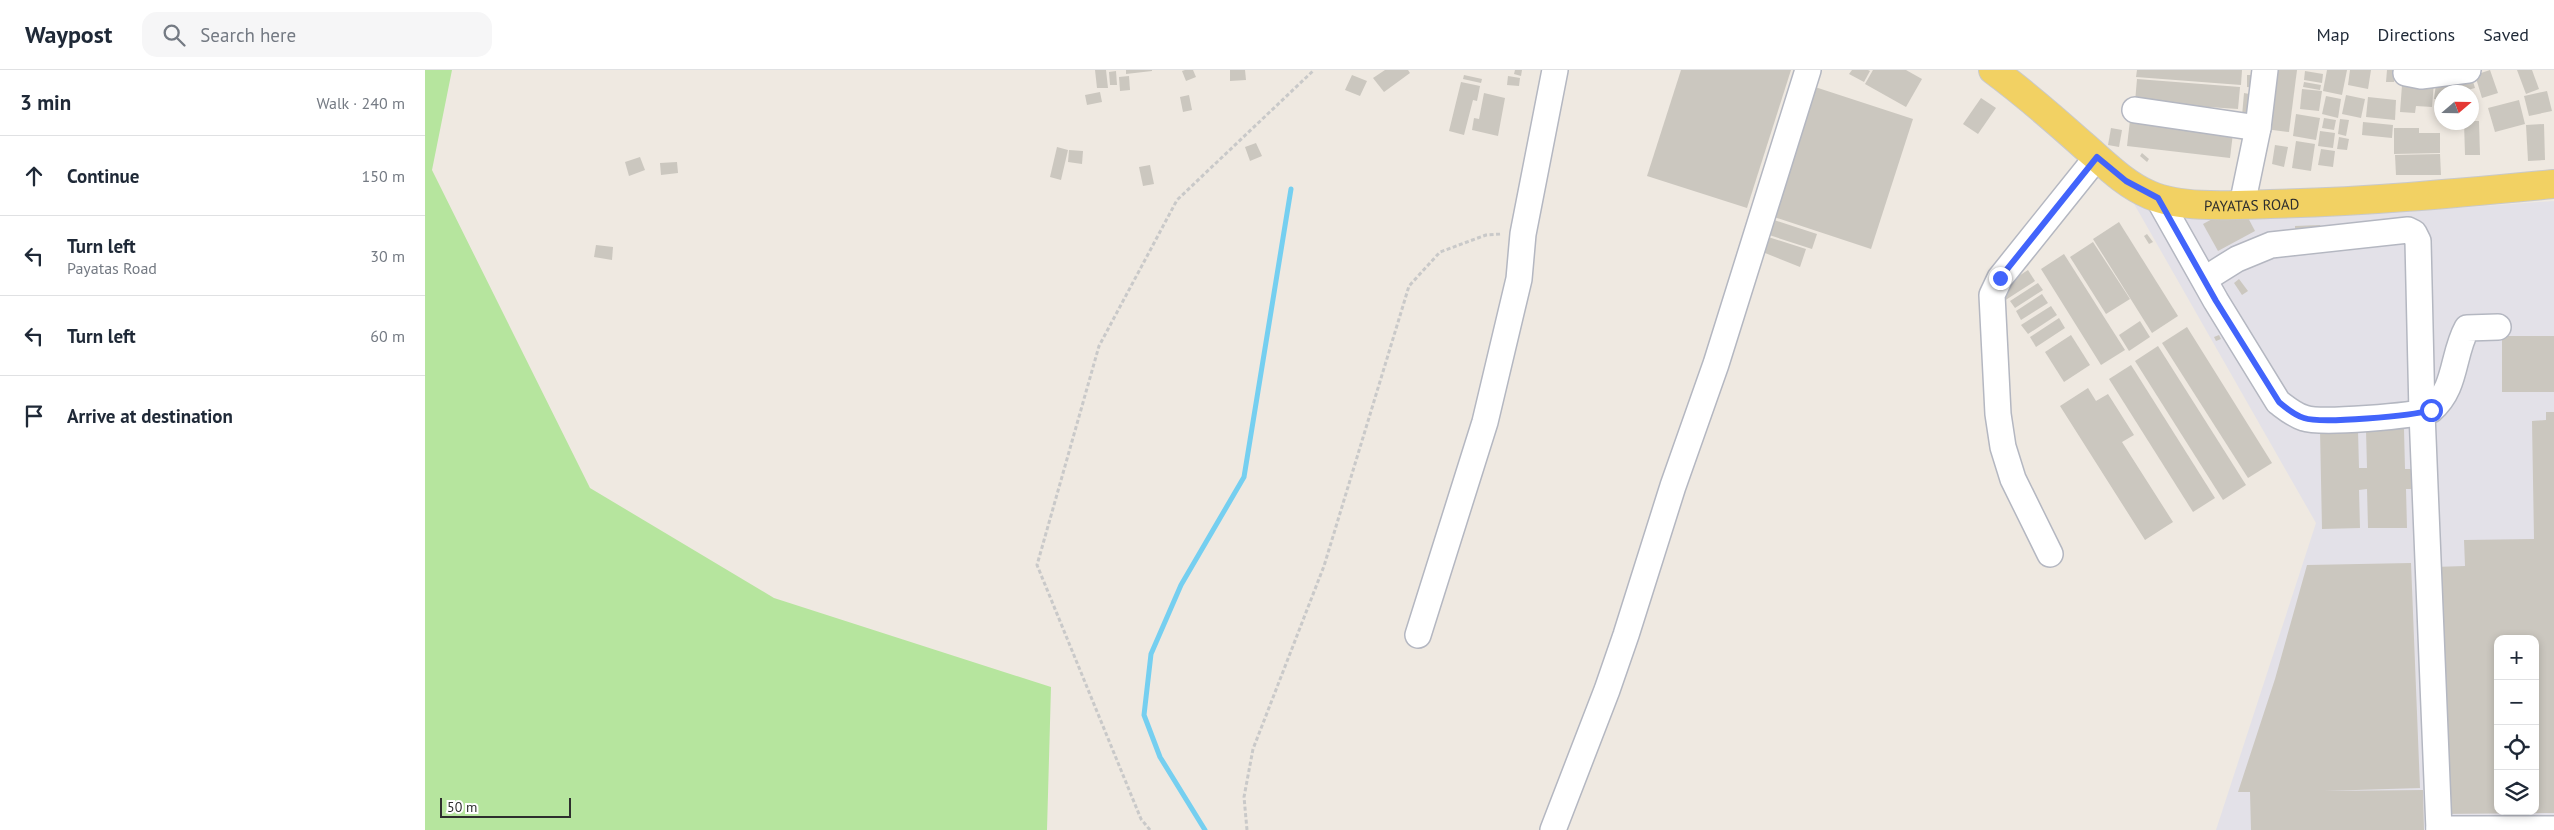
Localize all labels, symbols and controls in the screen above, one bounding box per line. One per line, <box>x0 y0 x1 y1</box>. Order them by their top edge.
search box <box>142 12 492 57</box>
text: Waypost <box>25 19 112 50</box>
icon: search <box>160 21 188 49</box>
text: Search here <box>200 23 296 47</box>
text: Map <box>2317 23 2349 46</box>
text: Directions <box>2377 23 2455 46</box>
text: Saved <box>2483 23 2529 46</box>
north arrow <box>2434 85 2479 130</box>
text: 3 min <box>20 89 71 116</box>
text: Walk · 240 m <box>316 93 405 113</box>
icon: ahead <box>20 162 48 190</box>
text: Continue <box>67 164 139 188</box>
text: 150 m <box>362 166 405 186</box>
street label: PAYATAS ROAD <box>2204 194 2300 215</box>
text: Turn left <box>67 234 136 258</box>
icon: left <box>20 242 48 270</box>
text: 30 m <box>370 246 405 266</box>
text: Payatas Road <box>67 258 157 278</box>
route end <box>1989 267 2012 290</box>
icon: left <box>20 322 48 350</box>
text: Turn left <box>67 324 136 348</box>
text: 60 m <box>370 326 405 346</box>
route start <box>2420 399 2443 422</box>
icon: arrive <box>20 402 48 430</box>
text: Arrive at destination <box>67 404 233 428</box>
map controls <box>2494 635 2539 815</box>
button: + <box>2494 635 2539 680</box>
button: − <box>2494 680 2539 725</box>
button: locate <box>2494 725 2539 770</box>
button: layers <box>2494 770 2539 815</box>
scale bar <box>440 795 571 818</box>
text: 50 m <box>447 798 477 816</box>

